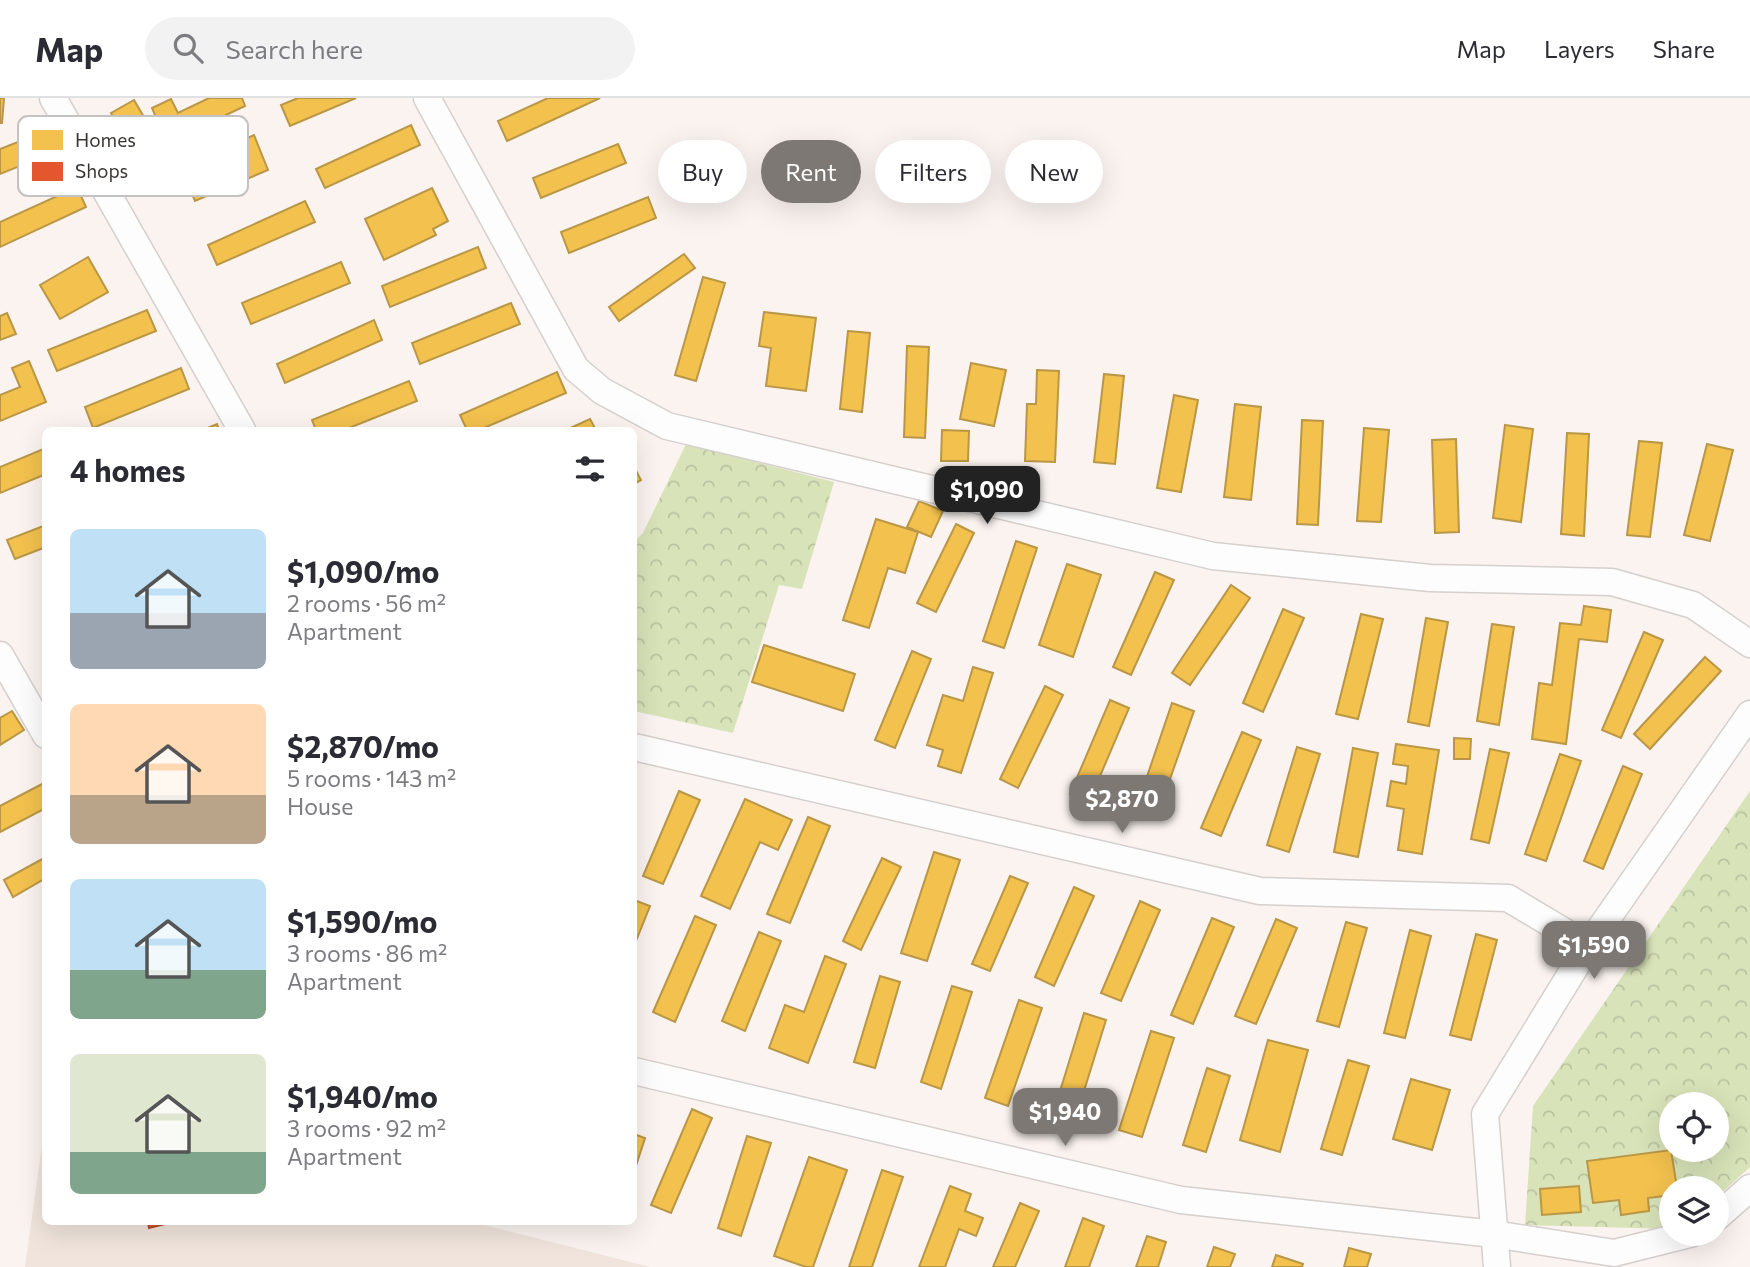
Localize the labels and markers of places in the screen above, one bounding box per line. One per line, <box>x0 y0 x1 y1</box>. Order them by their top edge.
pin: $1,090 <box>930 466 1044 526</box>
pin: $2,870 <box>1065 776 1179 835</box>
pin: $1,590 <box>1537 922 1651 981</box>
pin: $1,940 <box>1008 1088 1122 1148</box>

